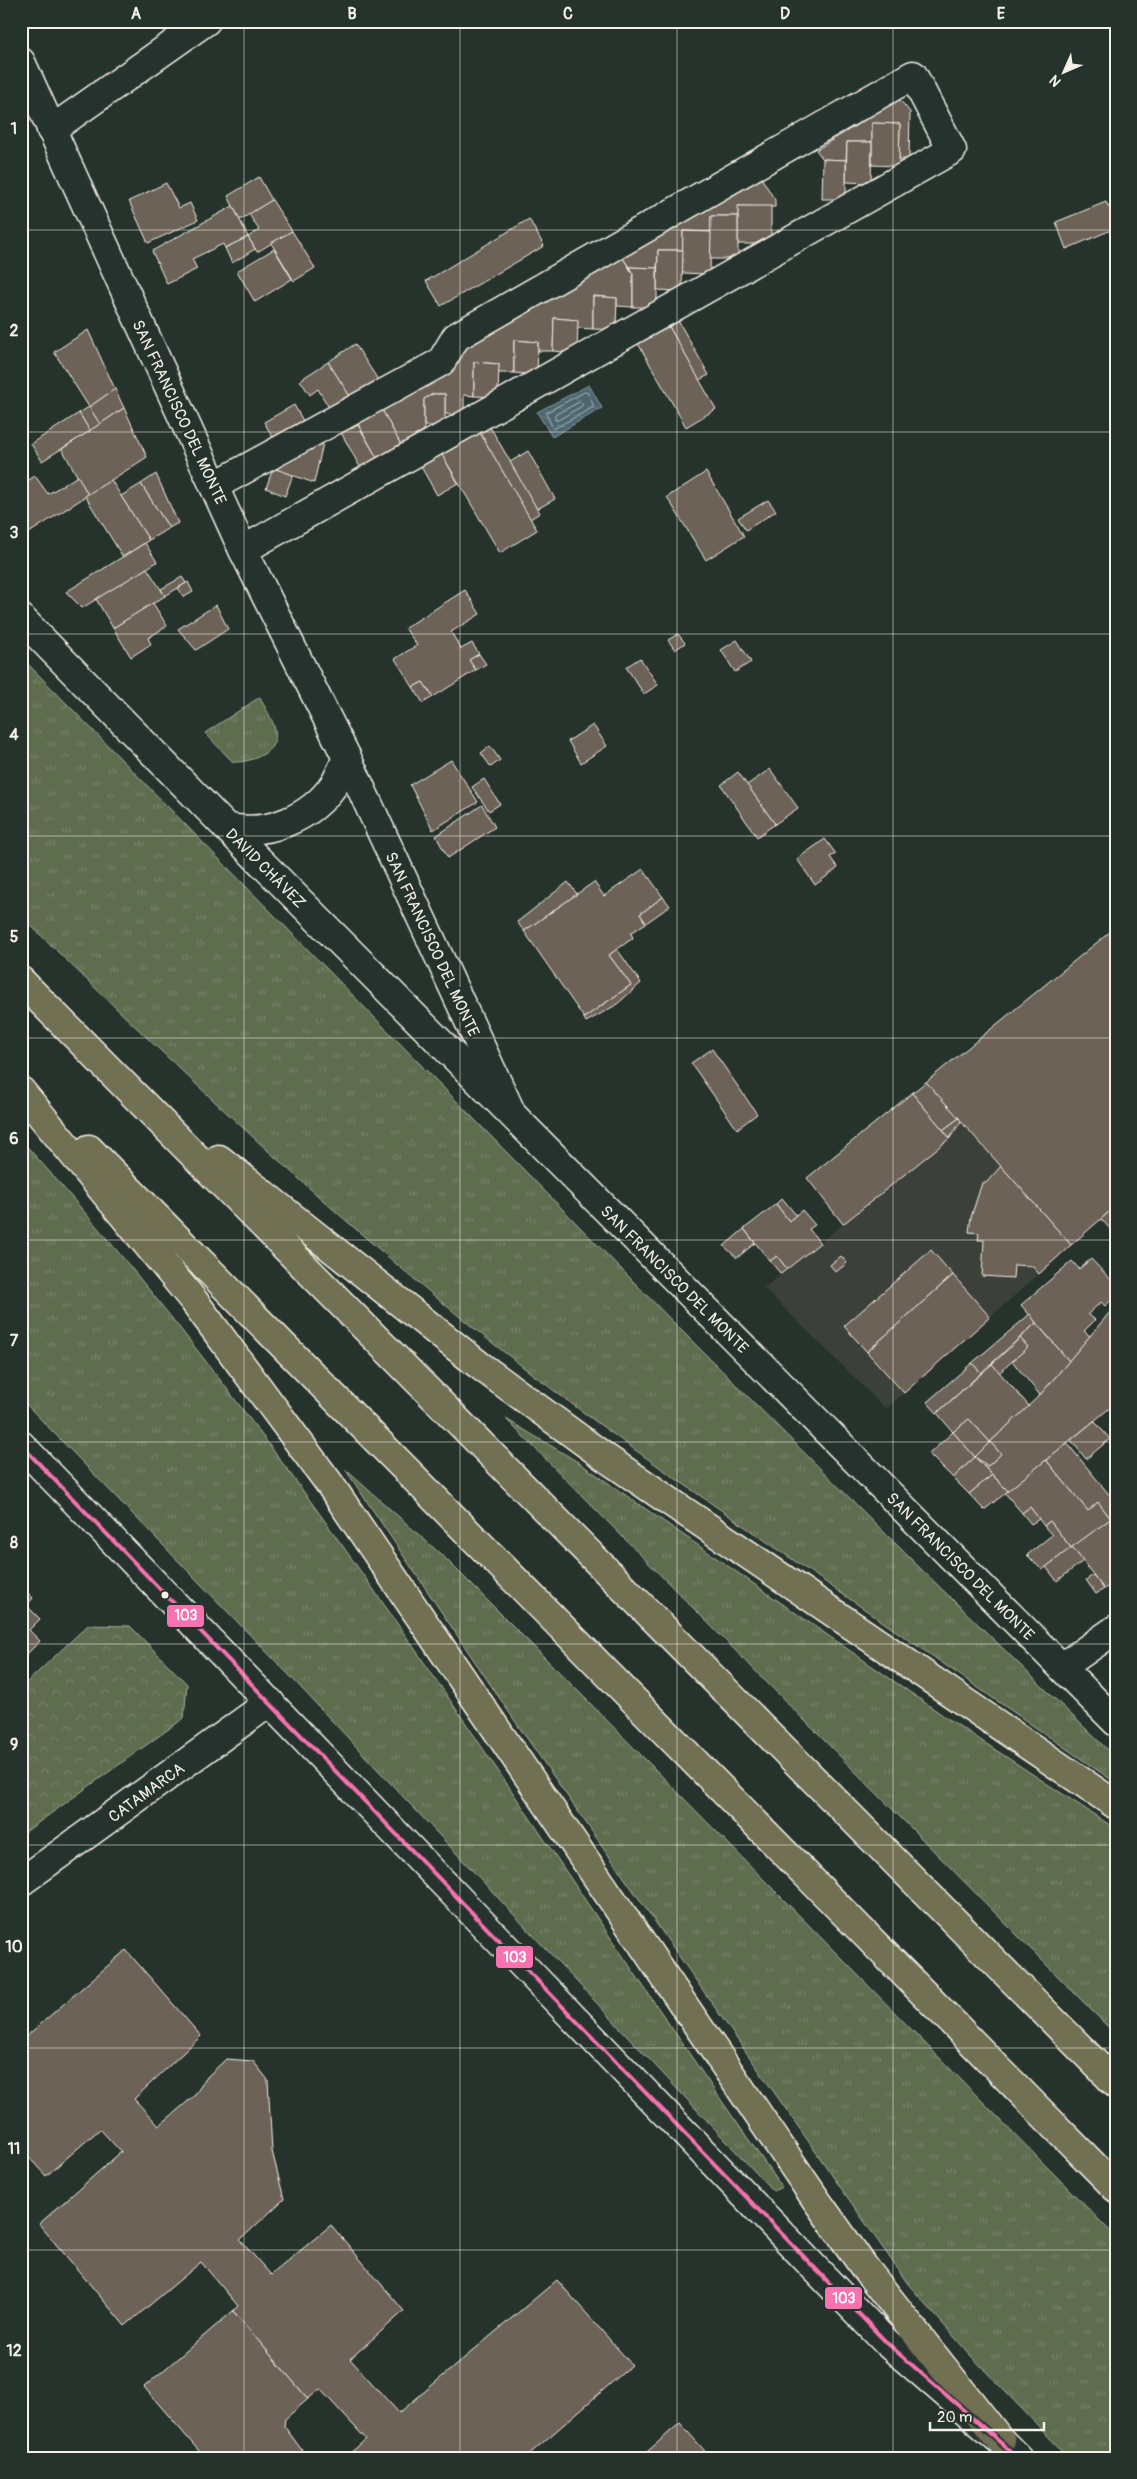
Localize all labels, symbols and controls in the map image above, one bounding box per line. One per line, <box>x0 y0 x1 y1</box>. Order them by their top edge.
text: A <box>131 4 142 24</box>
text: B <box>347 4 357 24</box>
text: C <box>563 4 573 24</box>
text: D <box>780 4 790 24</box>
text: E <box>997 4 1006 24</box>
north arrow <box>1040 48 1090 98</box>
text: N <box>1046 71 1065 90</box>
text: 1 <box>11 119 17 139</box>
street label: SAN FRANCISCO DEL MONTE <box>128 317 231 508</box>
text: 2 <box>10 321 19 341</box>
text: 3 <box>10 523 19 543</box>
text: 4 <box>9 725 19 745</box>
street label: DAVID CHÁVEZ <box>221 824 310 913</box>
street label: SAN FRANCISCO DEL MONTE <box>381 849 484 1040</box>
text: 5 <box>10 927 19 947</box>
text: 6 <box>9 1129 19 1149</box>
street label: SAN FRANCISCO DEL MONTE <box>596 1201 753 1358</box>
text: 7 <box>10 1331 19 1351</box>
street label: SAN FRANCISCO DEL MONTE <box>882 1488 1039 1645</box>
text: 8 <box>10 1533 18 1553</box>
unlabelled marker <box>160 1590 170 1600</box>
line badge: 103 <box>166 1604 205 1628</box>
text: 103 <box>175 1607 198 1624</box>
text: 9 <box>10 1735 18 1755</box>
street label: CATAMARCA <box>105 1759 189 1827</box>
text: 10 <box>5 1937 23 1957</box>
line badge: 103 <box>495 1945 534 1969</box>
text: 103 <box>504 1949 527 1966</box>
text: 11 <box>8 2139 20 2159</box>
line badge: 103 <box>824 2286 863 2310</box>
text: 103 <box>833 2290 856 2307</box>
text: 12 <box>6 2341 22 2361</box>
scale bar <box>930 2399 1043 2431</box>
text: 20 m <box>937 2408 972 2427</box>

